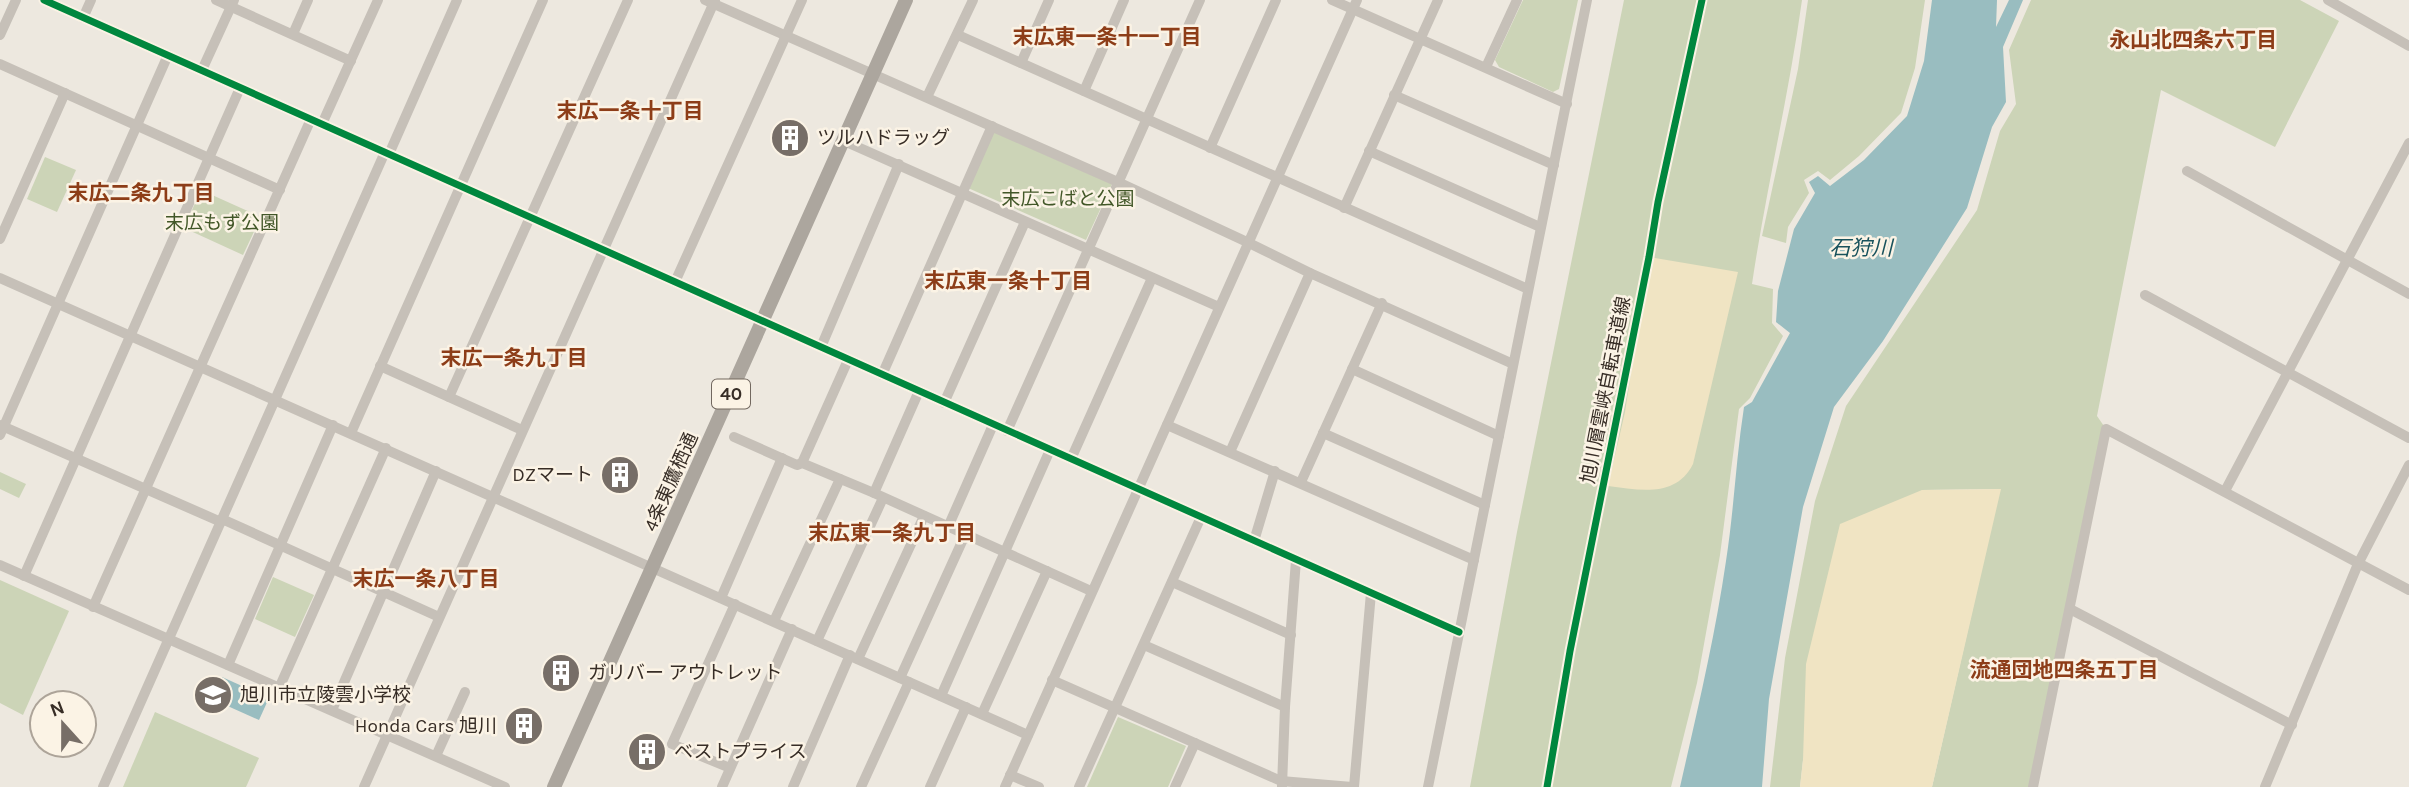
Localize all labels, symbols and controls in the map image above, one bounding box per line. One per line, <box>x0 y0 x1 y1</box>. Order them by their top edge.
district label: 末広東一条十一丁目 <box>1013 25 1202 49</box>
district label: 永山北四条六丁目 <box>2109 28 2277 52</box>
district label: 末広一条十丁目 <box>557 99 704 123</box>
building icon: ツルハドラッグ <box>769 117 811 159</box>
place label: ツルハドラッグ <box>817 127 950 149</box>
district label: 末広二条九丁目 <box>68 181 215 205</box>
park label: 末広こばと公園 <box>1001 188 1135 210</box>
park label: 末広もず公園 <box>165 212 279 234</box>
water label: 石狩川 <box>1830 236 1894 260</box>
district label: 末広東一条十丁目 <box>924 269 1092 293</box>
street label: 旭川層雲峡自転車道線 <box>1577 295 1635 485</box>
district label: 末広一条九丁目 <box>441 346 588 370</box>
road number: 40 <box>712 380 750 408</box>
street label: 4条東鷹栖通 <box>639 429 703 535</box>
building icon: DZマート <box>599 454 641 496</box>
place label: DZマート <box>512 464 593 486</box>
district label: 末広東一条九丁目 <box>808 521 976 545</box>
district label: 末広一条八丁目 <box>353 567 500 591</box>
building icon: ガリバー アウトレット <box>540 652 582 694</box>
district label: 流通団地四条五丁目 <box>1970 658 2159 682</box>
place label: ガリバー アウトレット <box>588 662 783 684</box>
school or university icon: 旭川市立陵雲小学校 <box>192 674 234 716</box>
place label: 旭川市立陵雲小学校 <box>240 684 411 706</box>
north arrow <box>28 689 98 759</box>
text: N <box>47 696 68 722</box>
building icon: Honda Cars 旭川 <box>503 705 545 747</box>
place label: Honda Cars 旭川 <box>355 715 497 737</box>
building icon: ベストプライス <box>626 731 668 773</box>
place label: ベストプライス <box>674 741 807 763</box>

